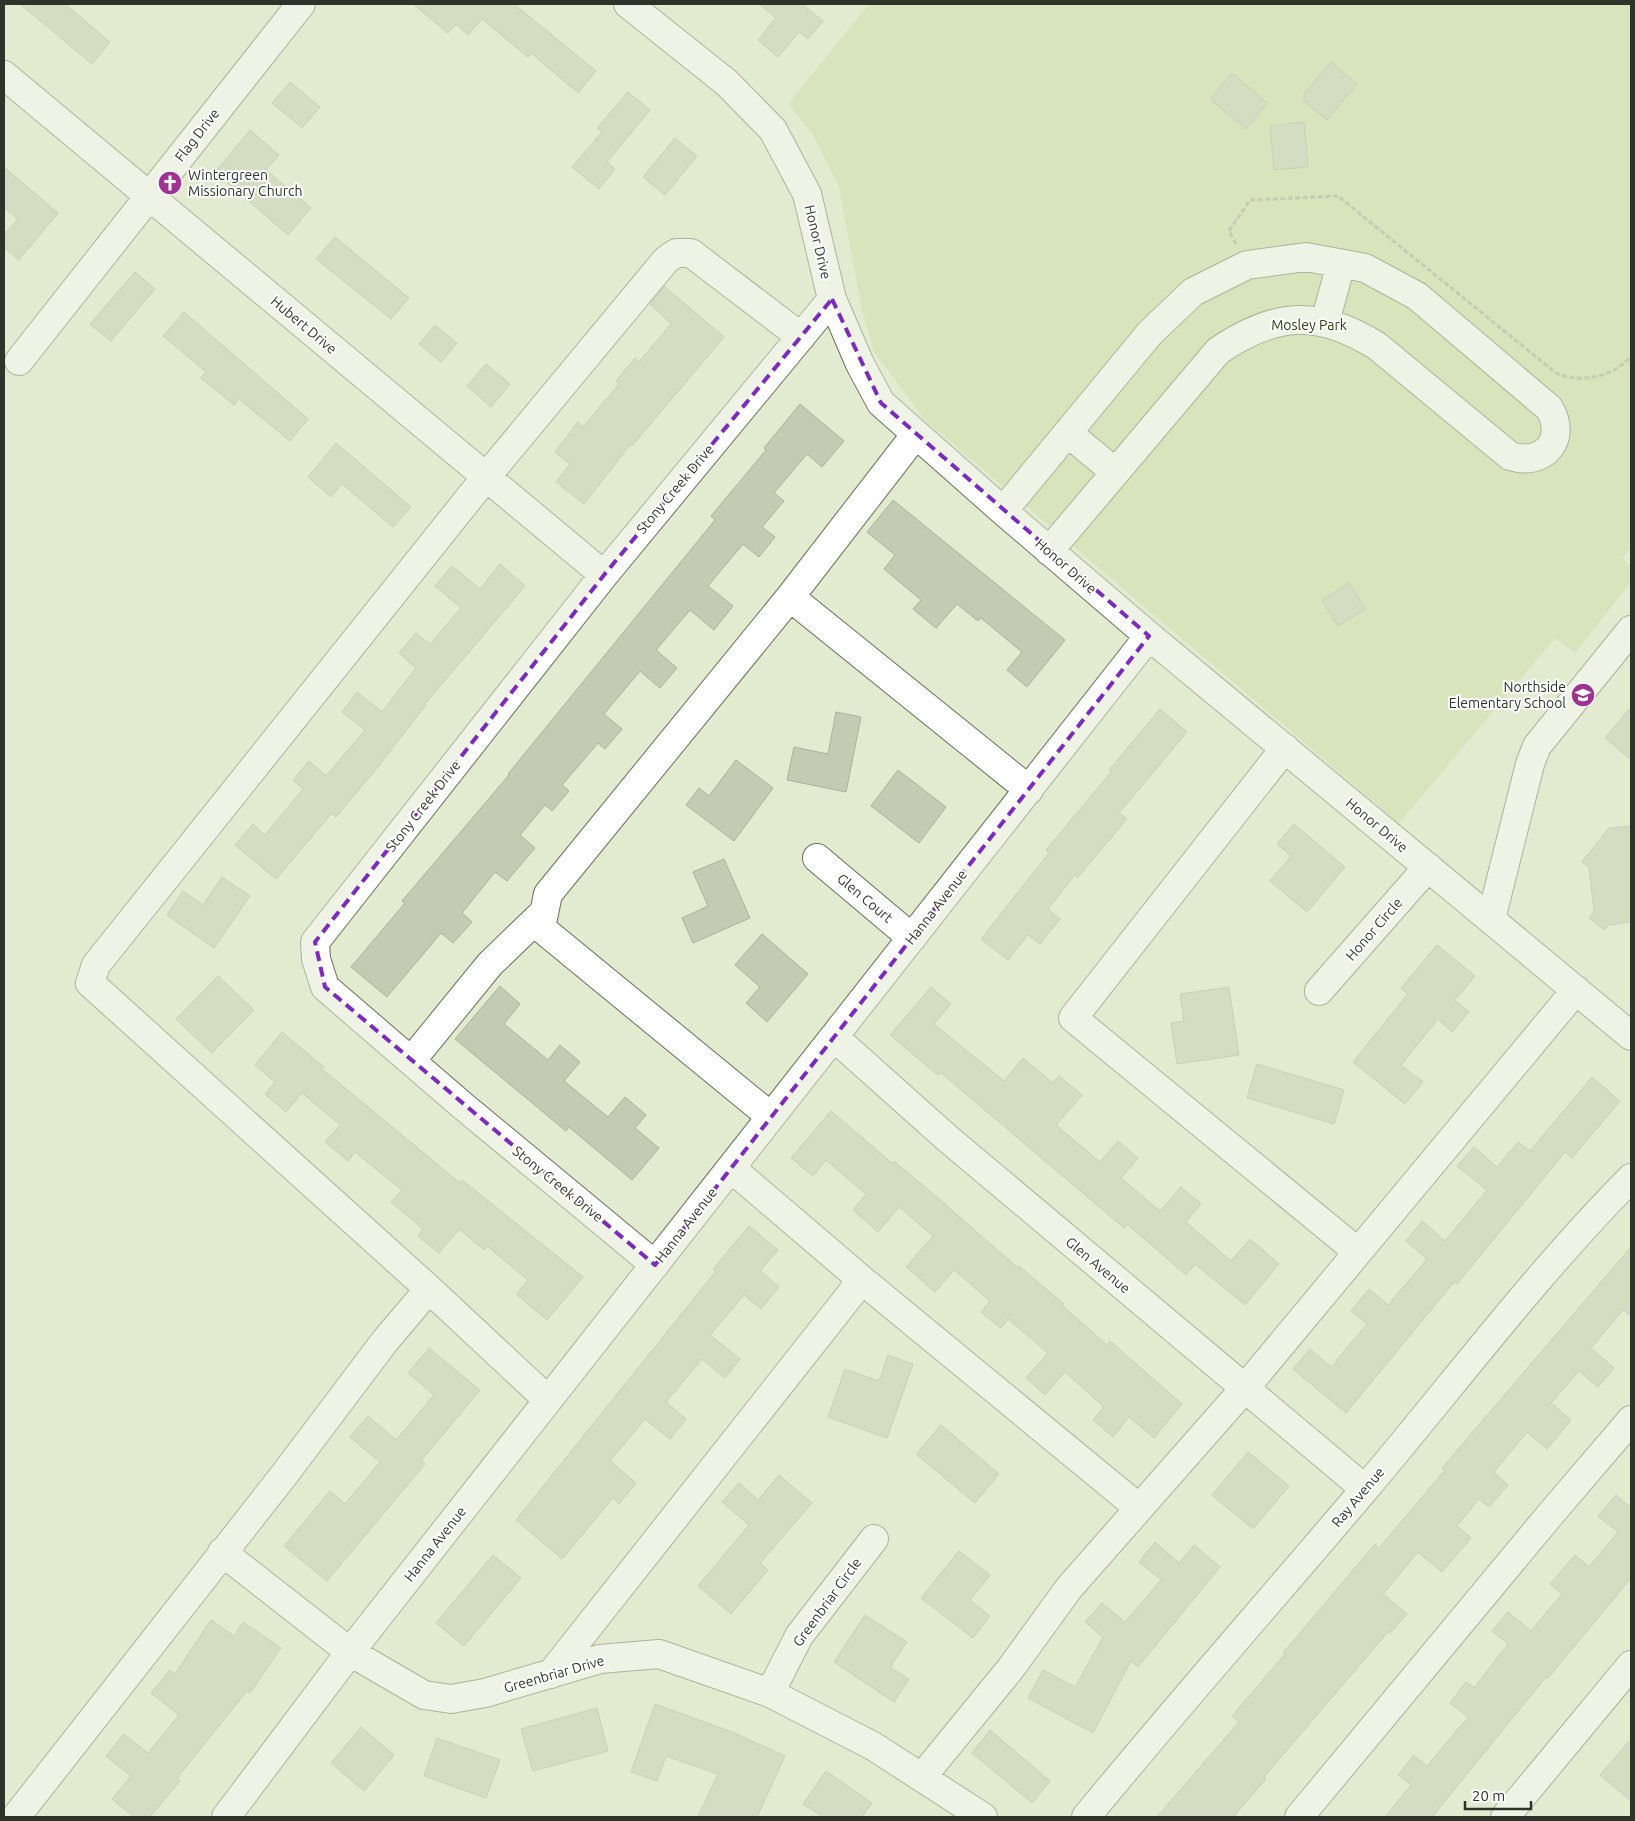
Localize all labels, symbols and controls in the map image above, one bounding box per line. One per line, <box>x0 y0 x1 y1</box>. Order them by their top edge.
street label: Flag Drive <box>171 105 223 165</box>
place label: Wintergreen Missionary Church <box>188 167 302 199</box>
church icon: Wintergreen Missionary Church <box>157 170 183 196</box>
street label: Honor Drive <box>802 203 834 281</box>
street label: Hubert Drive <box>268 293 340 357</box>
park label: Mosley Park <box>1271 317 1347 333</box>
street label: Stony Creek Drive <box>633 441 717 537</box>
street label: Honor Drive <box>1032 535 1100 597</box>
place label: Northside Elementary School <box>1449 679 1566 711</box>
school or university icon: Northside Elementary School <box>1570 682 1596 708</box>
street label: Stony Creek Drive <box>382 757 464 855</box>
street label: Honor Drive <box>1343 795 1411 855</box>
street label: Hanna Avenue <box>902 866 970 948</box>
street label: Glen Court <box>834 870 896 926</box>
street label: Honor Circle <box>1342 894 1406 964</box>
street label: Stony Creek Drive <box>510 1143 606 1225</box>
street label: Hanna Avenue <box>652 1184 720 1266</box>
street label: Glen Avenue <box>1063 1233 1133 1297</box>
street label: Ray Avenue <box>1328 1464 1388 1530</box>
street label: Hanna Avenue <box>401 1503 469 1585</box>
street label: Greenbriar Circle <box>789 1554 865 1650</box>
street label: Greenbriar Drive <box>502 1652 606 1696</box>
scale bar <box>1465 1778 1531 1810</box>
text: 20 m <box>1472 1787 1505 1804</box>

